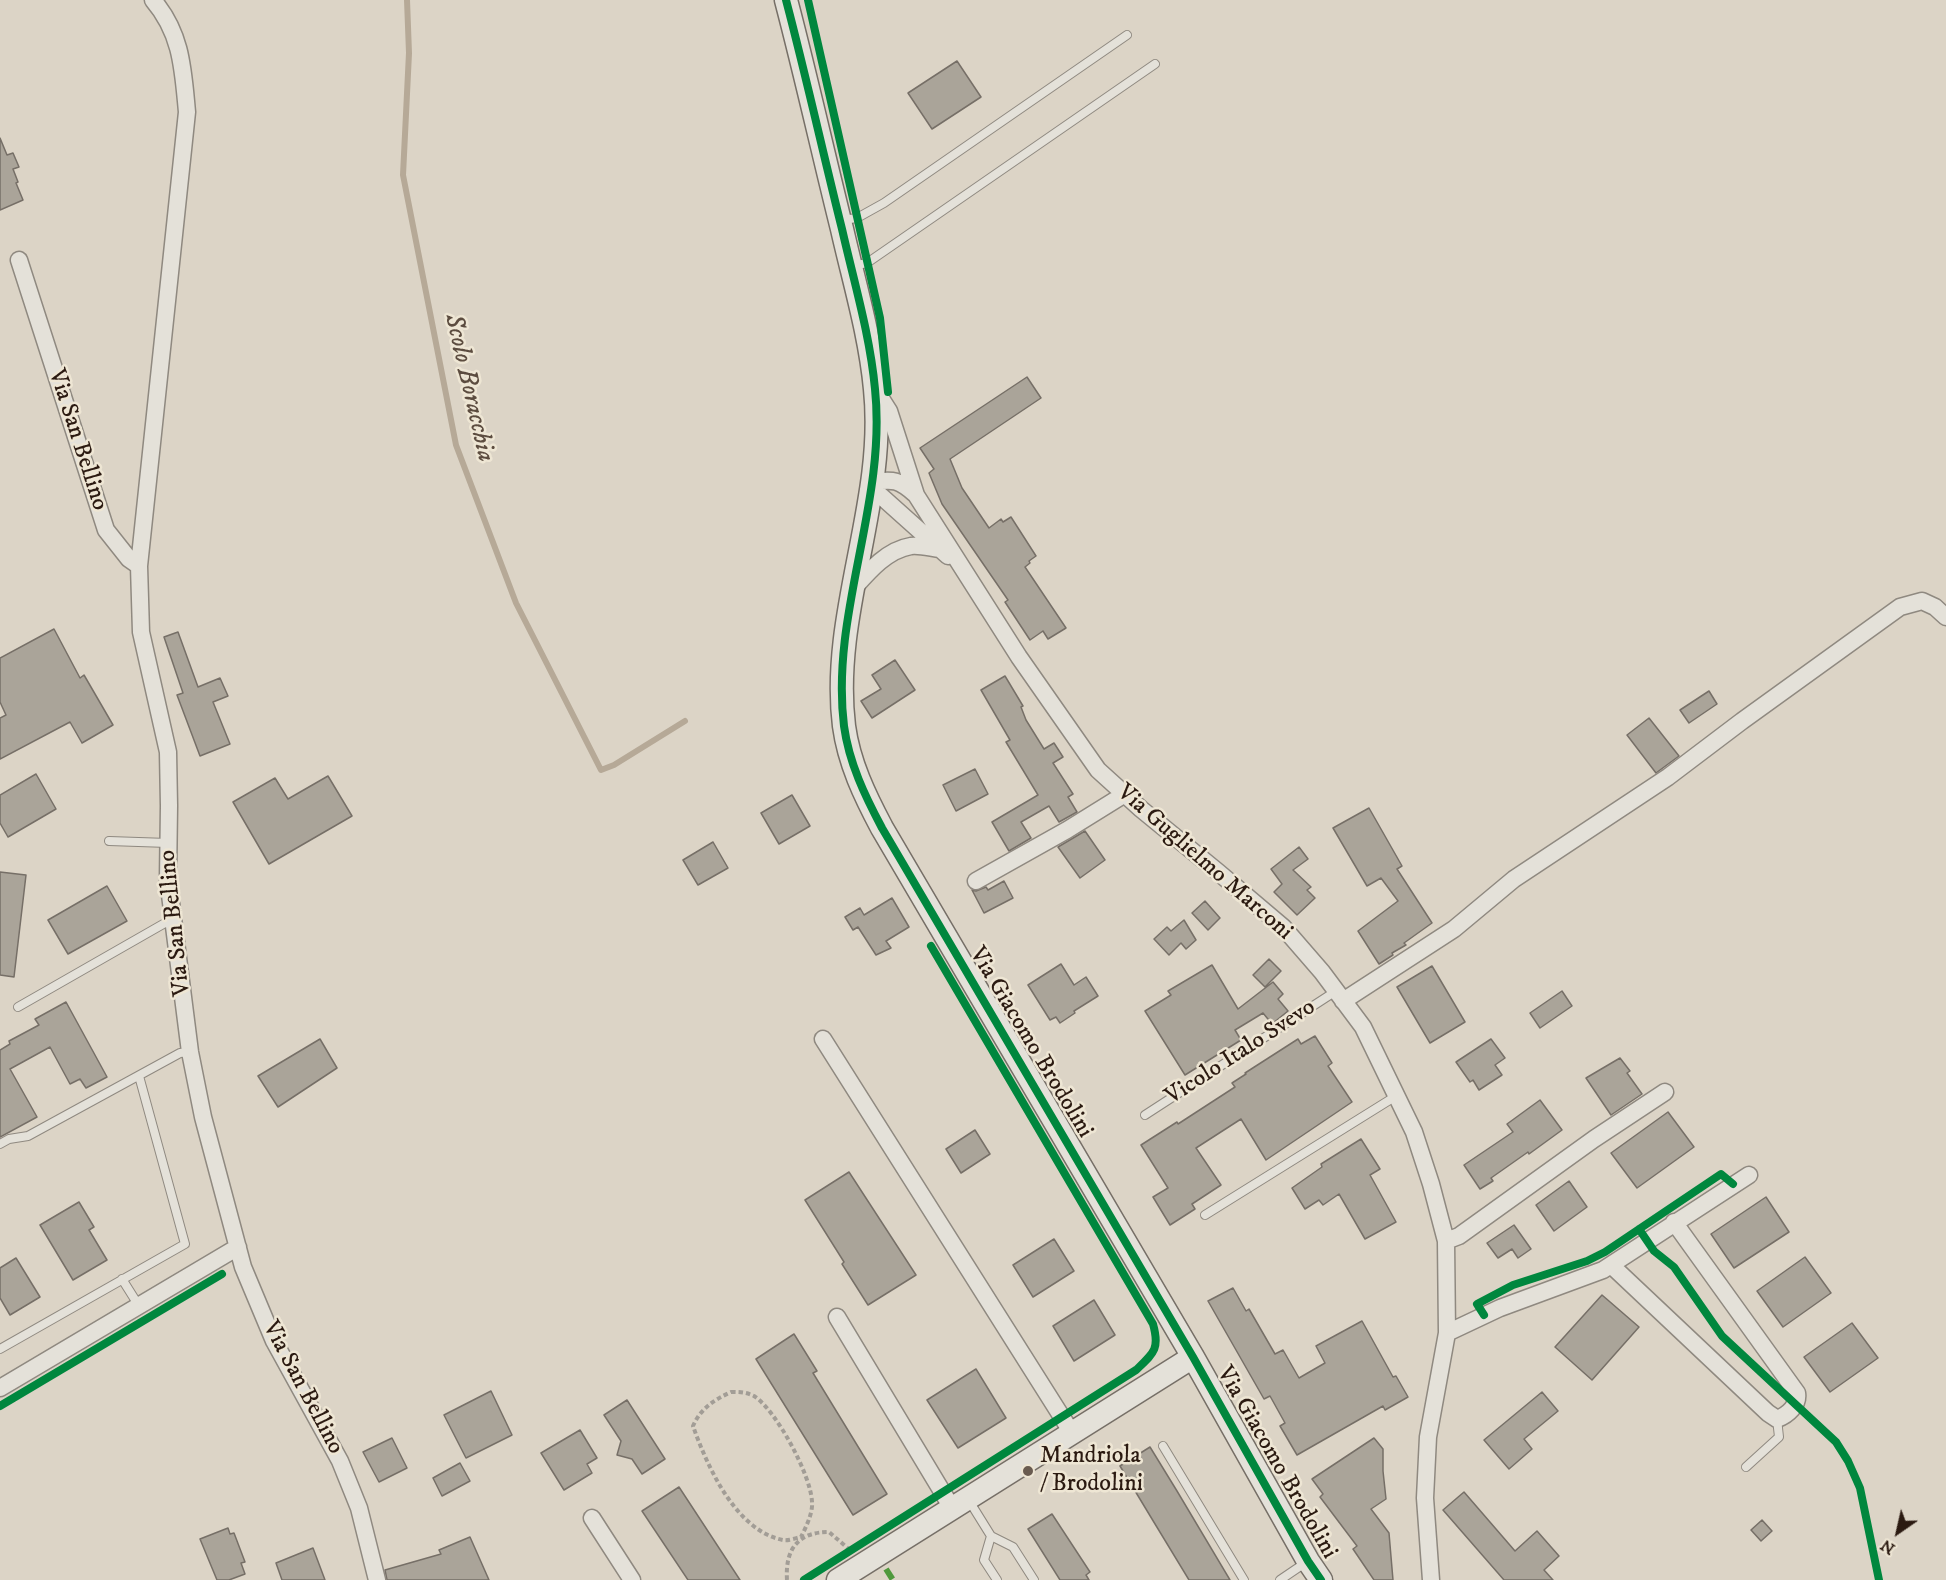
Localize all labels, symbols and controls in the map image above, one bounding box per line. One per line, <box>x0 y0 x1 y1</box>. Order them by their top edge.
water label: Scolo Boracchia <box>436 311 500 465</box>
street label: Via San Bellino <box>41 366 113 514</box>
street label: Via Guglielmo Marconi <box>1110 779 1298 947</box>
street label: Via San Bellino <box>154 848 198 998</box>
street label: Via Giacomo Brodolini <box>962 942 1098 1144</box>
street label: Vicolo Italo Svevo <box>1161 994 1321 1112</box>
street label: Via San Bellino <box>255 1316 349 1460</box>
street label: Via Giacomo Brodolini <box>1209 1361 1343 1565</box>
place label: Mandriola / Brodolini <box>1040 1443 1143 1499</box>
marker: Mandriola / Brodolini <box>1021 1464 1035 1478</box>
north arrow <box>1868 1502 1928 1562</box>
text: N <box>1877 1535 1899 1559</box>

